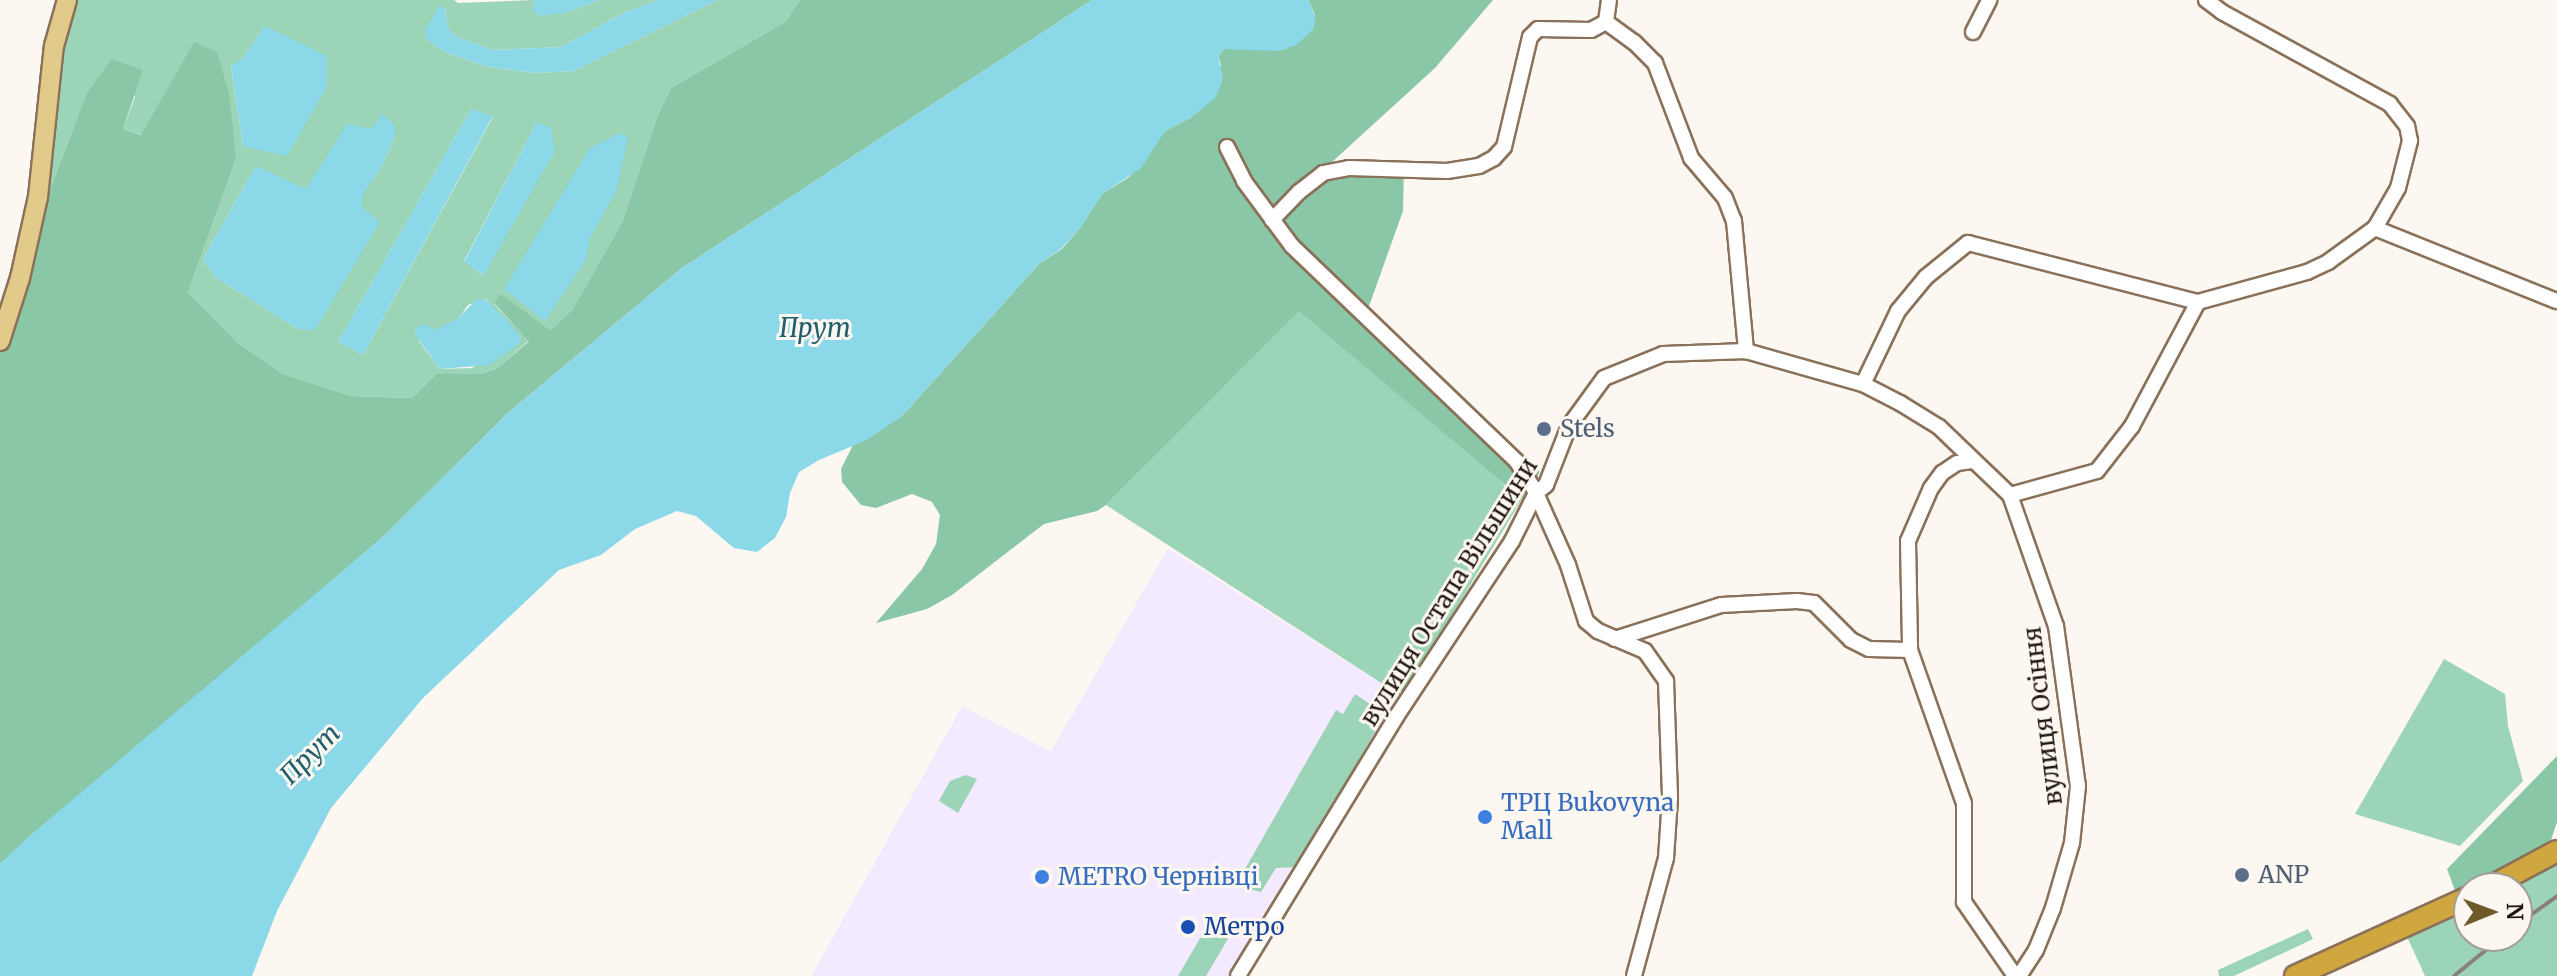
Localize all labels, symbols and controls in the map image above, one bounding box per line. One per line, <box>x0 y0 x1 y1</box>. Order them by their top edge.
water label: Прут <box>779 312 851 344</box>
place label: Stels <box>1560 415 1615 443</box>
marker: Stels <box>1535 420 1553 438</box>
street label: вулиця Остапа Вільшини <box>1355 453 1543 731</box>
street label: вулиця Осіння <box>2018 625 2068 807</box>
water label: Прут <box>274 718 346 790</box>
place label: ТРЦ Bukovyna Mall <box>1501 789 1674 845</box>
marker: ТРЦ Bukovyna Mall <box>1476 808 1494 826</box>
place label: ANP <box>2258 861 2309 889</box>
place label: METRO Чернівці <box>1058 863 1259 891</box>
marker: ANP <box>2233 866 2251 884</box>
marker: METRO Чернівці <box>1033 868 1051 886</box>
north arrow <box>2453 872 2533 952</box>
text: N <box>2501 903 2529 921</box>
place label: Метро <box>1204 913 1284 941</box>
marker: Метро <box>1179 918 1197 936</box>

